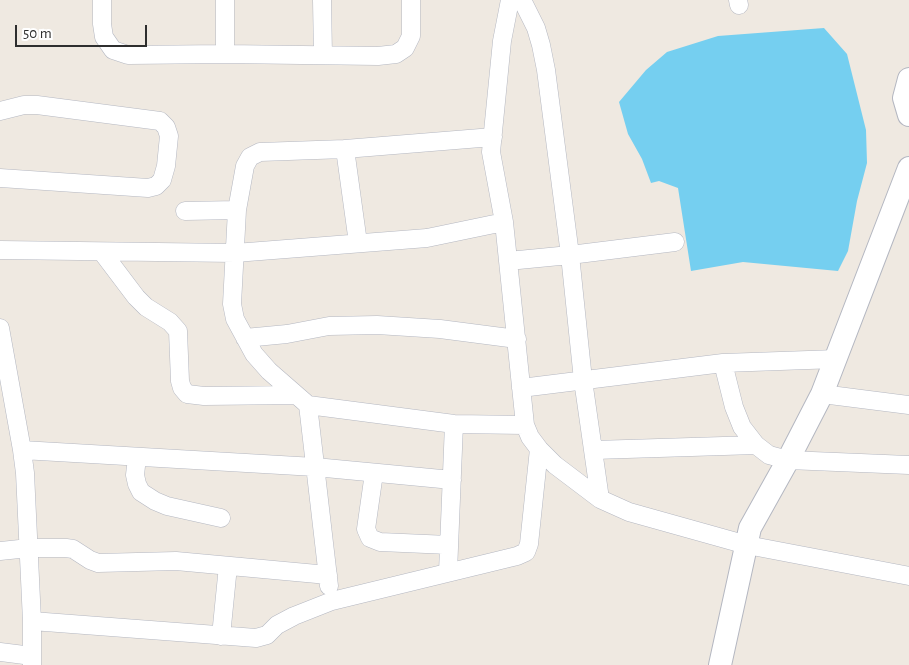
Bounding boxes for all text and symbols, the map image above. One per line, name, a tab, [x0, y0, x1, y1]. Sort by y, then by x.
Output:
scale bar	[18, 15, 150, 47]
text: 50 m	[23, 26, 52, 41]

